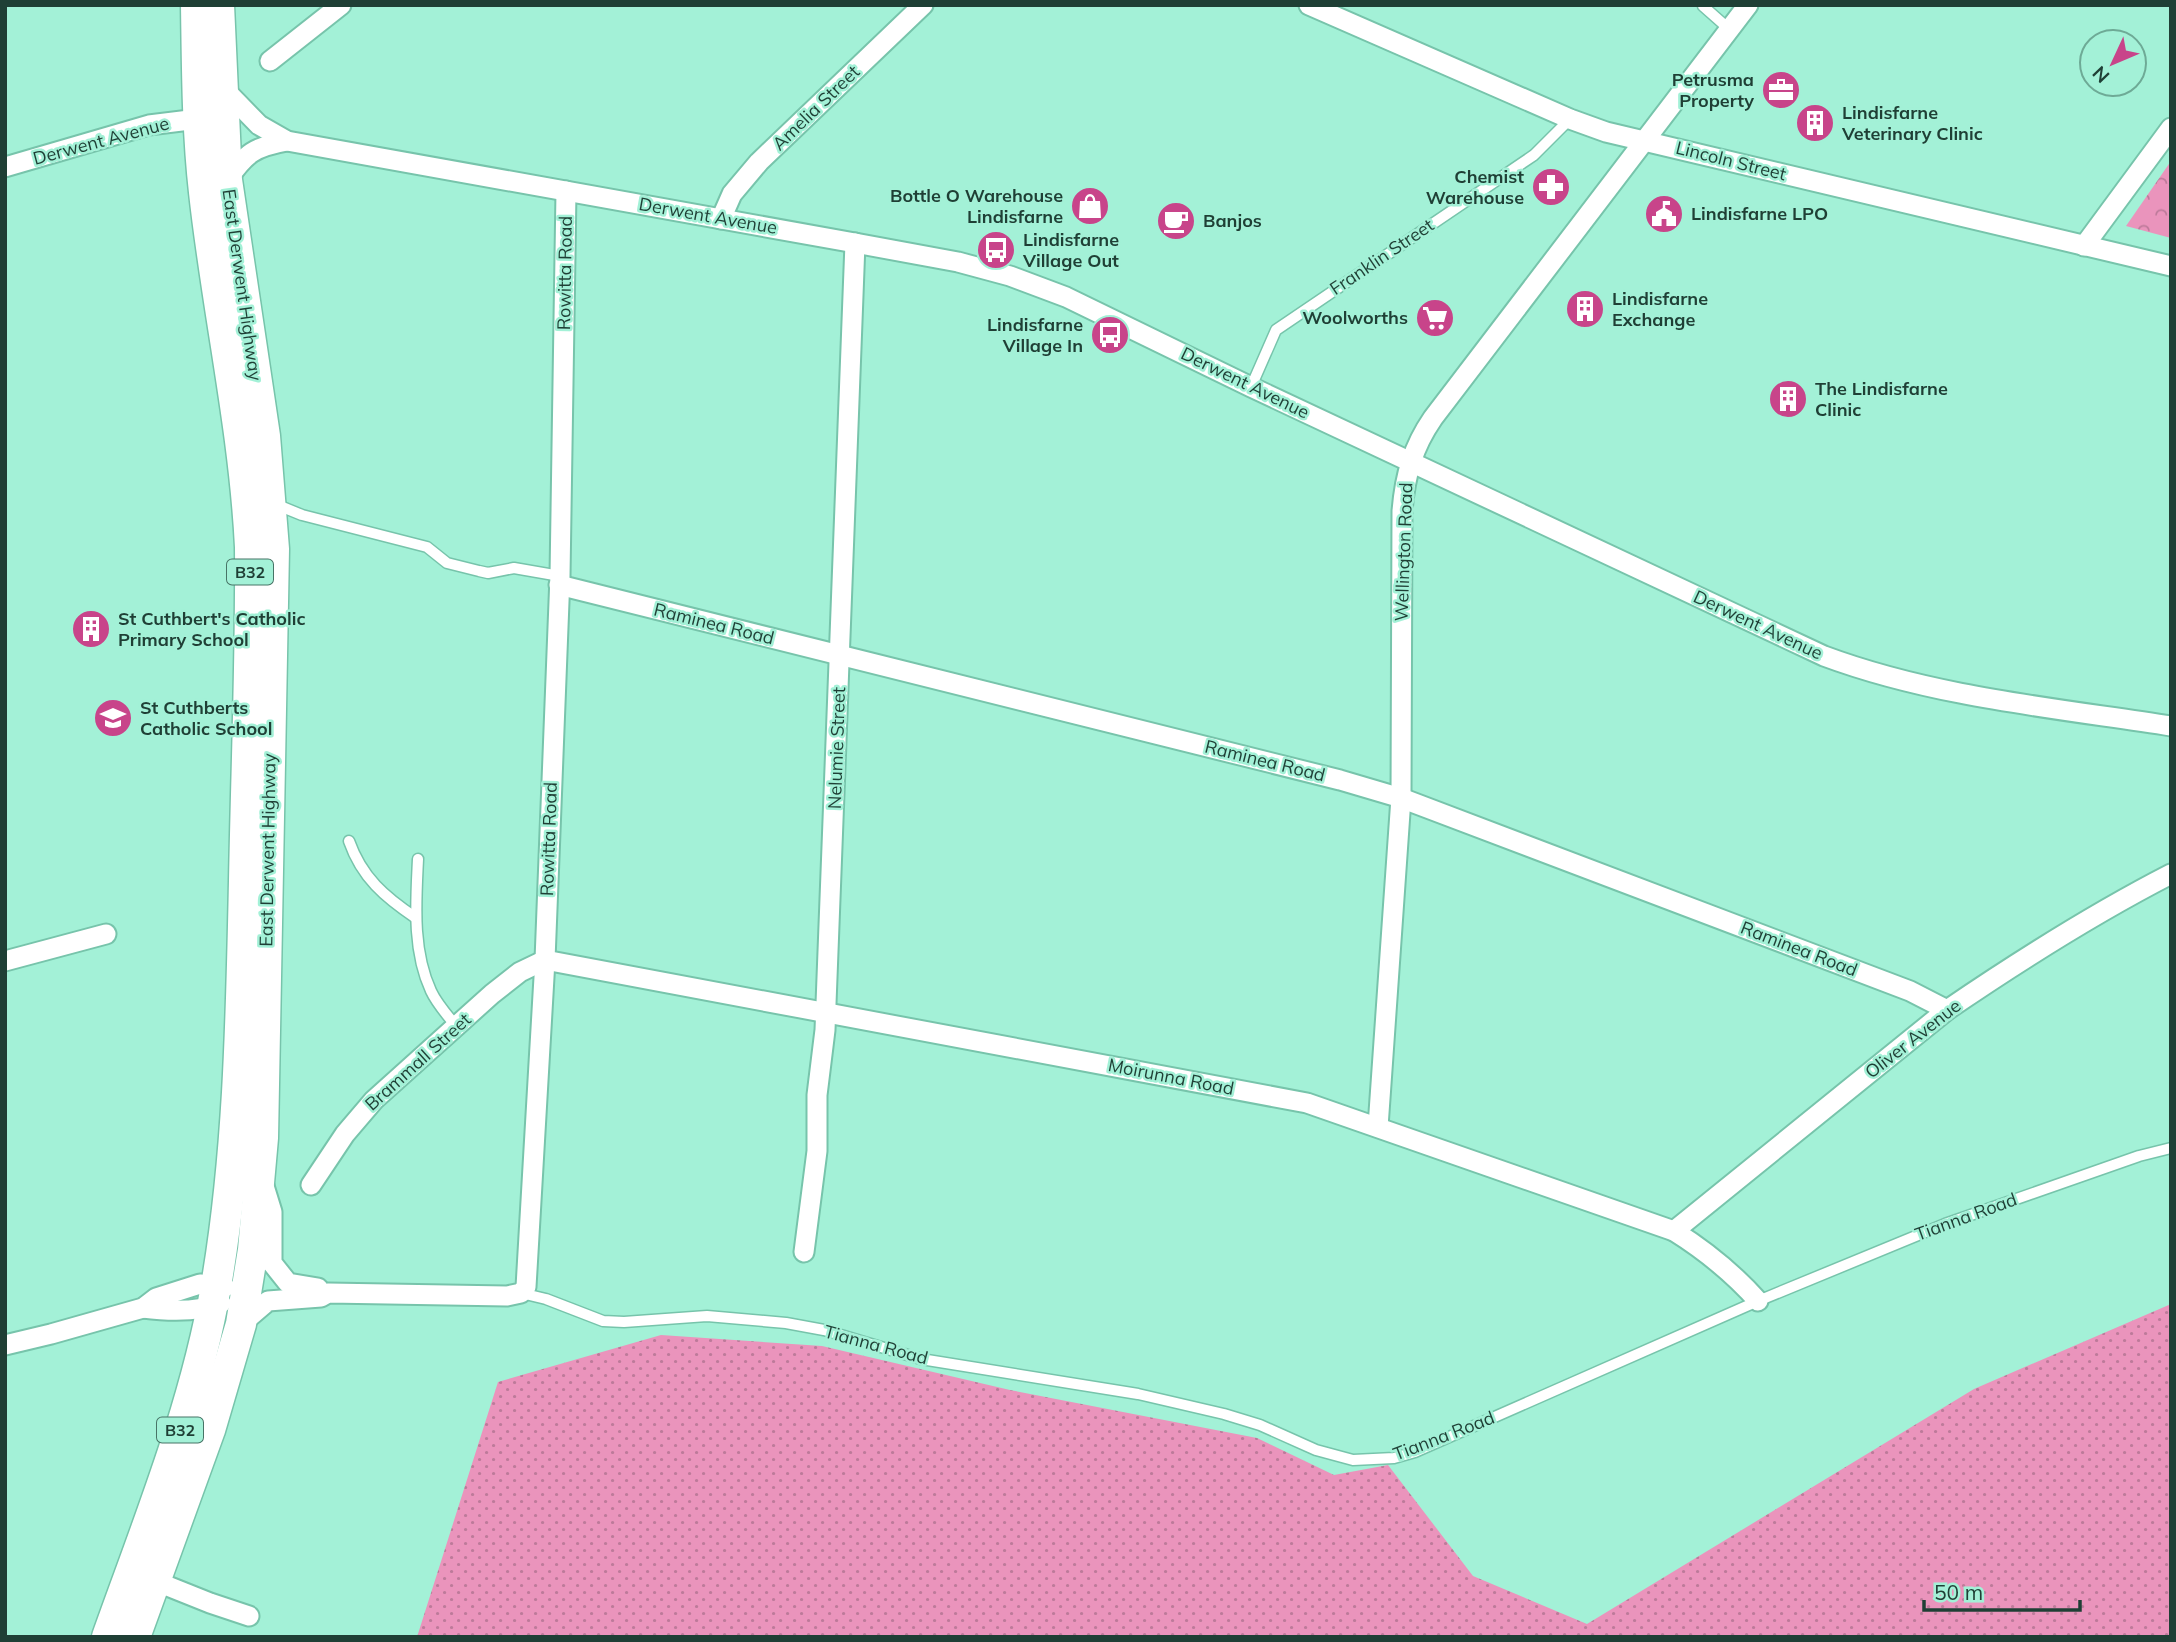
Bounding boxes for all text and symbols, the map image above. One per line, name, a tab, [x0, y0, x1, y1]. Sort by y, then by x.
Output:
north arrow	[2078, 28, 2148, 98]
street label: Amelia Street	[767, 60, 864, 155]
text: N	[2087, 61, 2114, 88]
place label: Petrusma Property	[1672, 68, 1754, 112]
office icon: Petrusma Property	[1760, 69, 1802, 111]
place label: Lindisfarne Veterinary Clinic	[1841, 101, 1983, 145]
building icon: Lindisfarne Veterinary Clinic	[1794, 102, 1836, 144]
street label: Derwent Avenue	[30, 111, 171, 170]
street label: Lincoln Street	[1674, 136, 1789, 185]
place label: Chemist Warehouse	[1426, 165, 1524, 209]
pharmacy icon: Chemist Warehouse	[1530, 166, 1572, 208]
place label: Bottle O Warehouse Lindisfarne	[890, 184, 1063, 228]
shop icon: Bottle O Warehouse Lindisfarne	[1069, 185, 1111, 227]
street label: East Derwent Highway	[218, 188, 267, 383]
street label: Derwent Avenue	[637, 192, 779, 239]
public building icon: Lindisfarne LPO	[1643, 193, 1685, 235]
cafe icon: Banjos	[1155, 200, 1197, 242]
place label: Lindisfarne LPO	[1691, 202, 1828, 225]
place label: Banjos	[1203, 209, 1262, 232]
street label: Franklin Street	[1325, 213, 1438, 300]
street label: Rowitta Road	[552, 216, 577, 330]
place label: Lindisfarne Village Out	[1022, 228, 1119, 272]
bus stop icon: Lindisfarne Village Out	[975, 229, 1017, 271]
place label: Lindisfarne Exchange	[1612, 287, 1708, 331]
building icon: Lindisfarne Exchange	[1564, 288, 1606, 330]
supermarket icon: Woolworths	[1414, 297, 1456, 339]
place label: Woolworths	[1302, 306, 1408, 329]
place label: Lindisfarne Village In	[987, 313, 1083, 357]
bus stop icon: Lindisfarne Village In	[1089, 314, 1131, 356]
street label: Derwent Avenue	[1177, 342, 1313, 424]
place label: The Lindisfarne Clinic	[1815, 377, 1948, 421]
building icon: The Lindisfarne Clinic	[1767, 378, 1809, 420]
street label: Wellington Road	[1390, 482, 1417, 622]
road number: B32	[227, 559, 273, 584]
street label: Derwent Avenue	[1690, 585, 1826, 665]
street label: Raminea Road	[652, 597, 777, 650]
place label: St Cuthbert's Catholic Primary School	[118, 607, 306, 651]
building icon: St Cuthbert's Catholic Primary School	[70, 608, 112, 650]
street label: Nelumie Street	[823, 686, 850, 809]
place label: St Cuthberts Catholic School	[140, 696, 272, 740]
school or university icon: St Cuthberts Catholic School	[92, 697, 134, 739]
street label: Raminea Road	[1203, 734, 1328, 787]
street label: East Derwent Highway	[254, 753, 281, 947]
street label: Rowitta Road	[535, 781, 562, 897]
street label: Raminea Road	[1738, 916, 1861, 981]
street label: Oliver Avenue	[1860, 994, 1965, 1083]
street label: Brammall Street	[360, 1008, 475, 1115]
street label: Moirunna Road	[1106, 1053, 1236, 1100]
street label: Tianna Road	[1912, 1187, 2020, 1246]
street label: Tianna Road	[822, 1320, 931, 1369]
street label: Tianna Road	[1390, 1406, 1498, 1465]
road number: B32	[157, 1418, 203, 1442]
scale bar	[1924, 1568, 2080, 1612]
text: 50 m	[1934, 1579, 1983, 1605]

